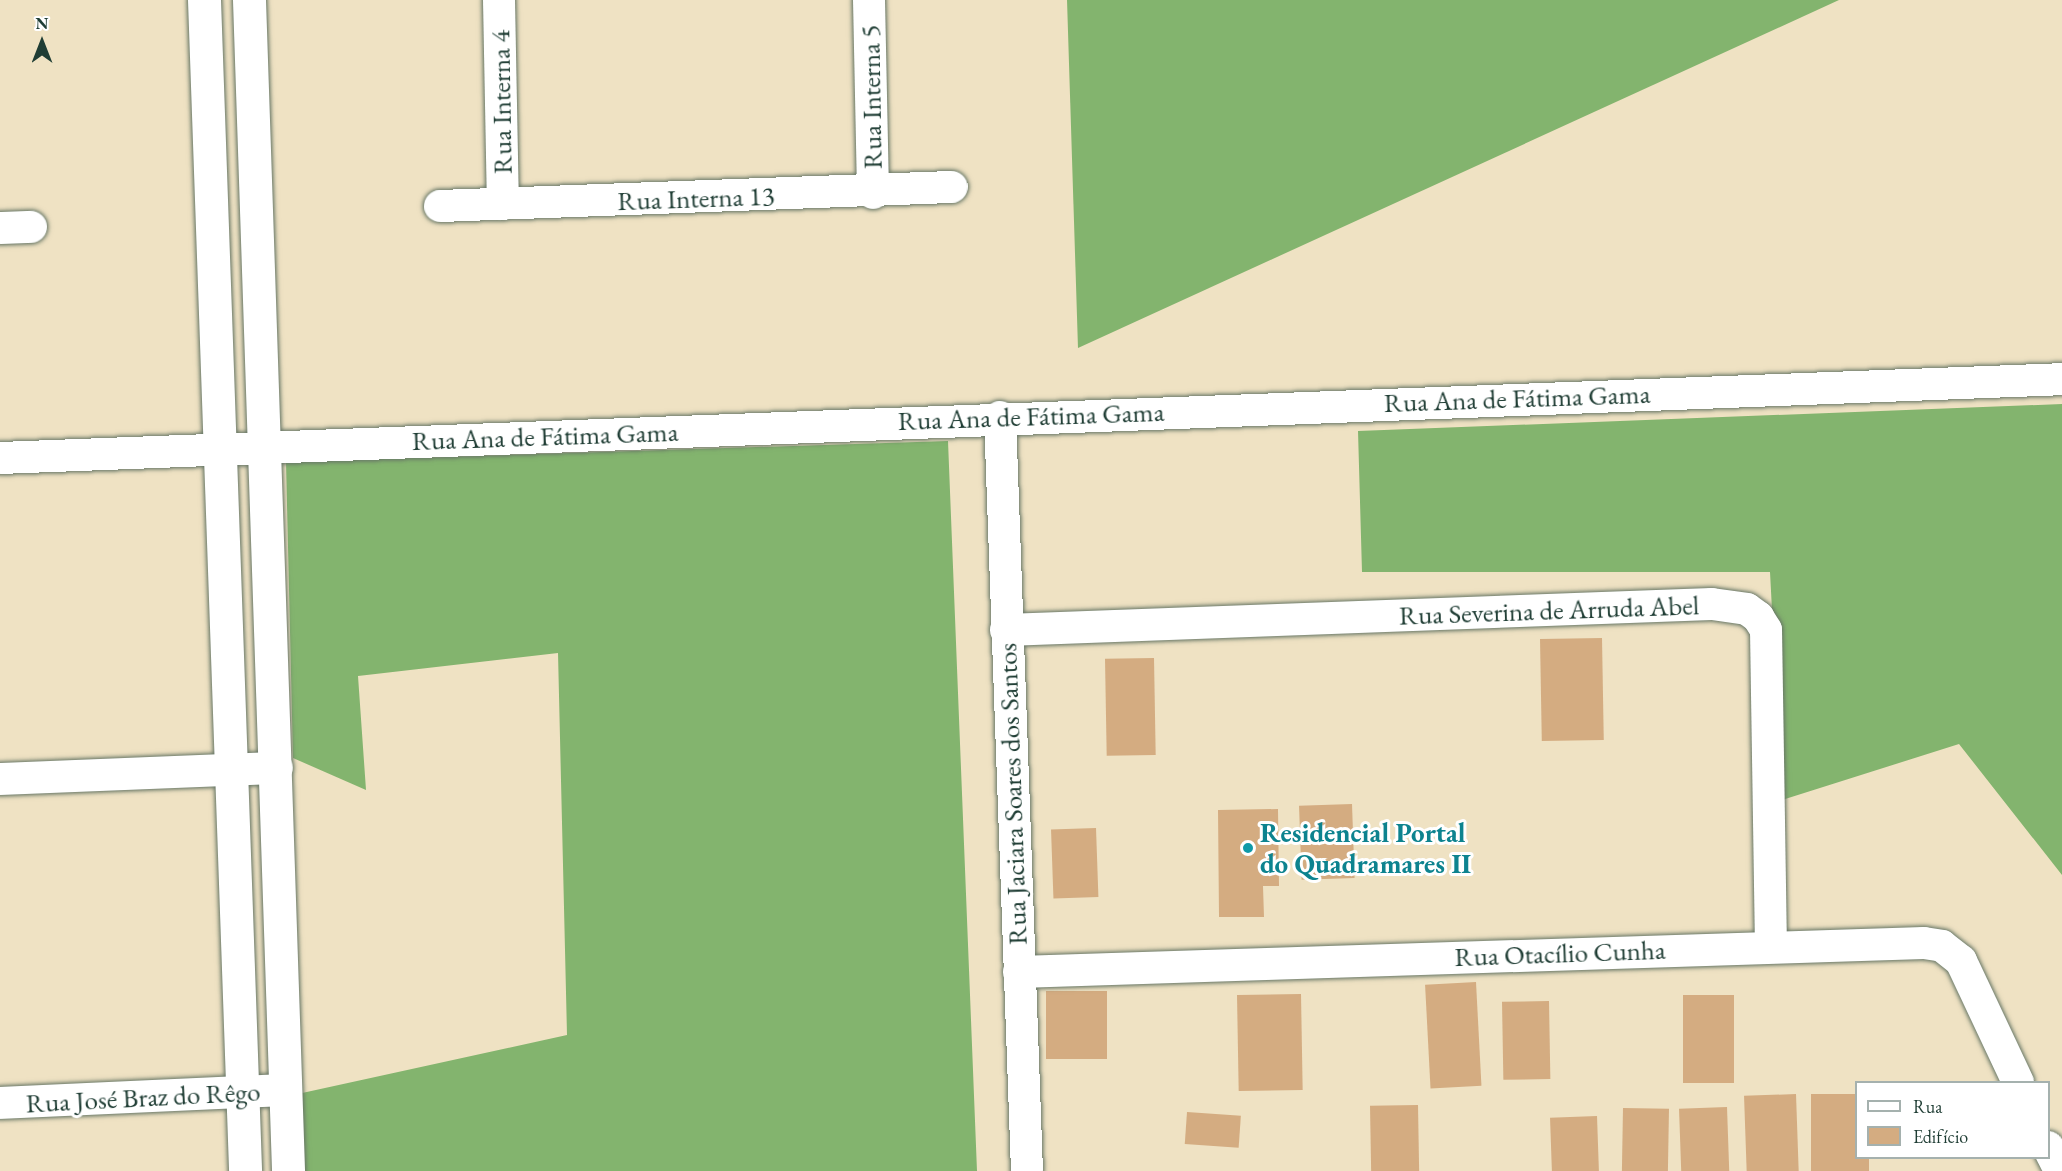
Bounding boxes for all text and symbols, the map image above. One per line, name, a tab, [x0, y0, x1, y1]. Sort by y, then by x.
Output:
north arrow	[12, 12, 72, 72]
text: N	[36, 13, 48, 34]
street label: Rua Interna 5	[854, 24, 888, 170]
street label: Rua Interna 4	[484, 29, 518, 175]
street label: Rua Interna 13	[617, 179, 775, 217]
street label: Rua Ana de Fátima Gama	[1383, 377, 1651, 419]
street label: Rua Ana de Fátima Gama	[897, 395, 1165, 437]
street label: Rua Ana de Fátima Gama	[411, 415, 679, 457]
street label: Rua Severina de Arruda Abel	[1398, 589, 1700, 631]
street label: Rua Jaciara Soares dos Santos	[991, 642, 1033, 946]
place label: Residencial Portal do Quadramares II	[1260, 816, 1471, 879]
marker: Residencial Portal do Quadramares II	[1241, 841, 1255, 855]
street label: Rua Otacílio Cunha	[1454, 933, 1666, 973]
street label: Rua José Braz do Rêgo	[25, 1075, 261, 1119]
legend	[1855, 1081, 2050, 1159]
text: Rua	[1913, 1095, 1943, 1118]
text: Edifício	[1913, 1125, 1968, 1148]

